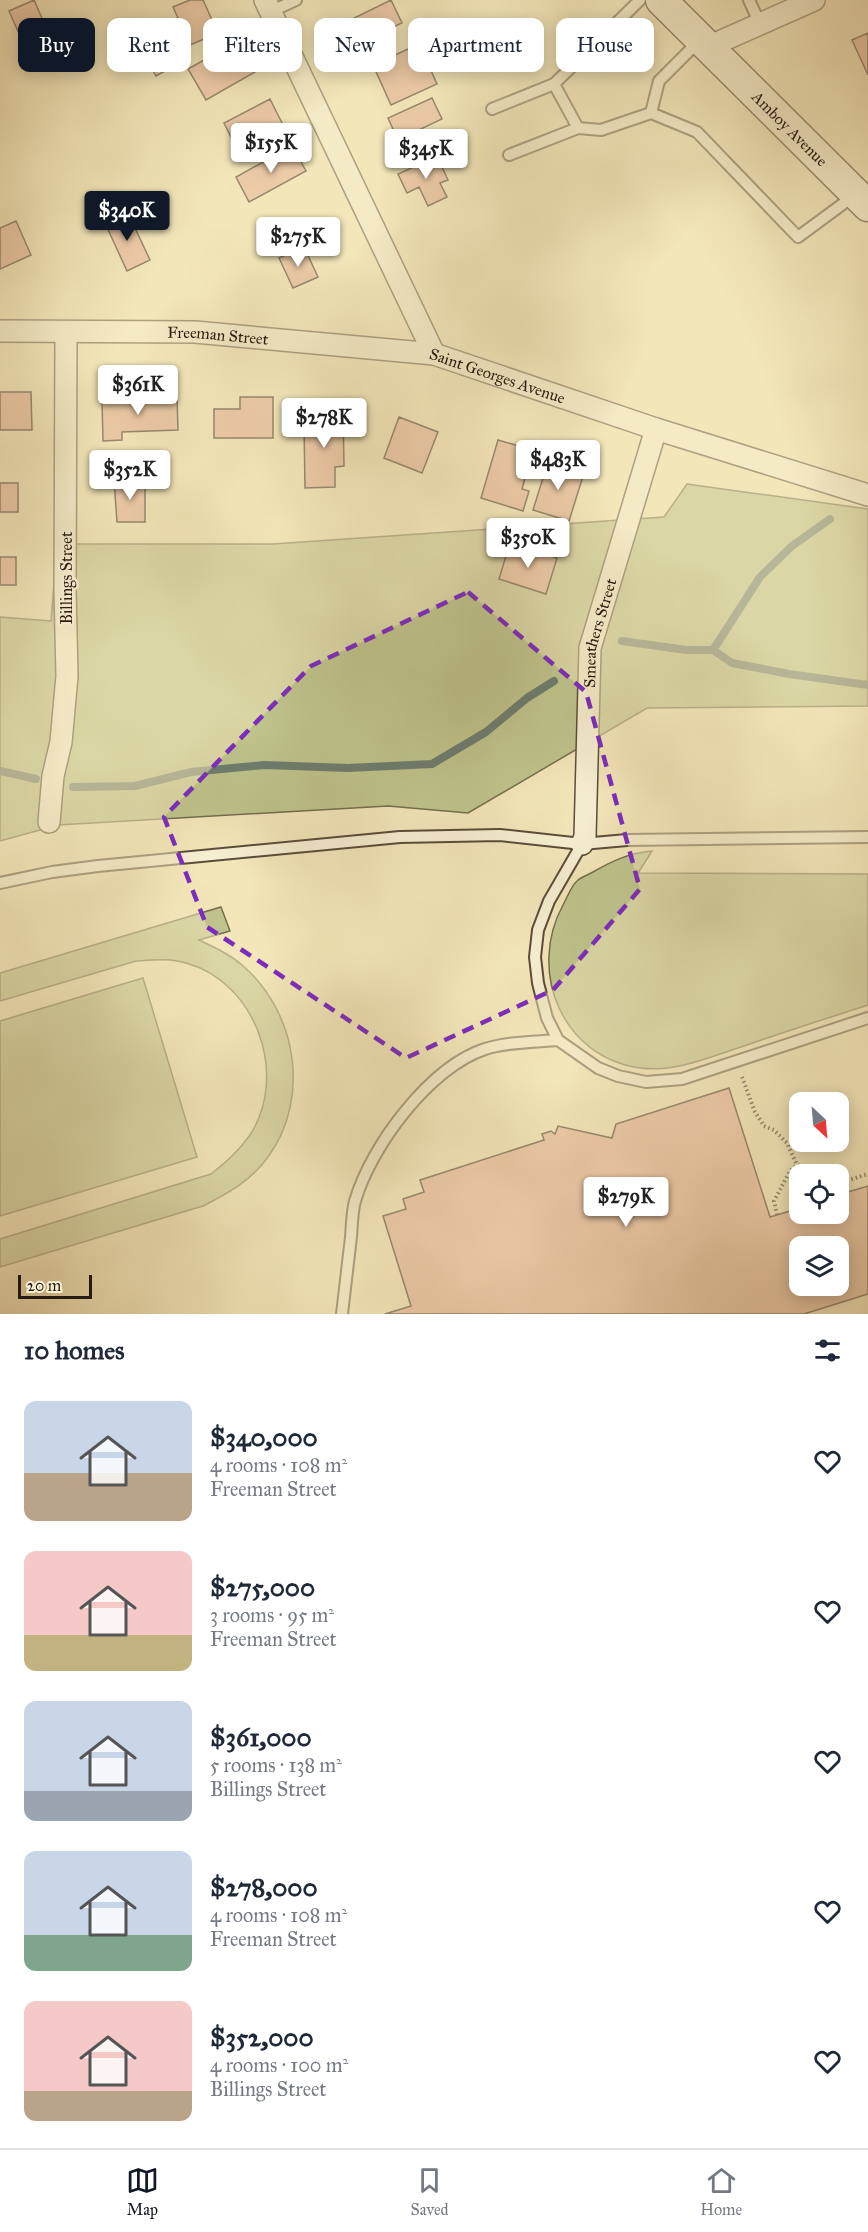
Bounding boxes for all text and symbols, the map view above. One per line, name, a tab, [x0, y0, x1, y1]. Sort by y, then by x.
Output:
chip: Buy	[18, 18, 95, 72]
chip: Rent	[107, 18, 191, 72]
chip: Filters	[203, 18, 302, 72]
chip: New	[314, 18, 396, 72]
chip: Apartment	[408, 18, 544, 72]
chip: House	[556, 18, 654, 72]
street label: Amboy Avenue	[747, 86, 832, 171]
pin: $155K	[229, 123, 313, 174]
pin: $345K	[384, 129, 468, 180]
text: $155K	[245, 130, 297, 154]
text: $345K	[399, 136, 453, 160]
pin: $340K	[85, 191, 169, 242]
text: $340K	[99, 198, 155, 222]
pin: $275K	[256, 217, 340, 268]
text: $275K	[270, 224, 326, 248]
street label: Freeman Street	[167, 323, 270, 349]
street label: Saint Georges Avenue	[427, 344, 568, 408]
pin: $361K	[96, 365, 180, 416]
text: $361K	[112, 372, 164, 396]
pin: $278K	[282, 398, 366, 449]
text: $278K	[296, 405, 352, 429]
pin: $483K	[516, 440, 600, 491]
text: $483K	[530, 447, 586, 471]
pin: $352K	[88, 450, 172, 501]
text: $352K	[103, 457, 157, 481]
pin: $350K	[486, 518, 570, 569]
text: $350K	[500, 525, 556, 549]
street label: Billings Street	[57, 531, 77, 625]
street label: Smeathers Street	[580, 576, 621, 688]
north arrow	[789, 1092, 849, 1152]
map controls	[789, 1092, 849, 1296]
button: locate	[789, 1164, 849, 1224]
pin: $279K	[584, 1177, 668, 1228]
text: $279K	[598, 1184, 654, 1208]
button: layers	[789, 1236, 849, 1296]
scale bar	[18, 1272, 92, 1300]
text: 20 m	[27, 1276, 61, 1295]
text: 10 homes	[24, 1334, 125, 1366]
icon: filters	[811, 1334, 844, 1367]
text: $340,000	[210, 1421, 318, 1453]
icon: home	[72, 1425, 144, 1497]
icon: heart	[811, 1445, 844, 1478]
text: 4 rooms · 108 m²	[210, 1453, 347, 1477]
text: Freeman Street	[210, 1477, 337, 1501]
text: $275,000	[210, 1571, 315, 1603]
icon: home	[72, 1575, 144, 1647]
icon: heart	[811, 1595, 844, 1628]
text: 3 rooms · 95 m²	[210, 1603, 334, 1627]
text: Freeman Street	[210, 1627, 337, 1651]
text: $361,000	[210, 1721, 312, 1753]
icon: home	[72, 1725, 144, 1797]
icon: heart	[811, 1745, 844, 1778]
text: 5 rooms · 138 m²	[210, 1753, 342, 1777]
text: Billings Street	[210, 1777, 326, 1801]
text: $278,000	[210, 1871, 318, 1903]
icon: home	[72, 1875, 144, 1947]
icon: heart	[811, 1895, 844, 1928]
text: 4 rooms · 108 m²	[210, 1903, 347, 1927]
text: Freeman Street	[210, 1927, 337, 1951]
text: $352,000	[210, 2021, 314, 2053]
icon: home	[72, 2025, 144, 2097]
icon: heart	[811, 2045, 844, 2078]
text: 4 rooms · 100 m²	[210, 2053, 348, 2077]
text: Billings Street	[210, 2077, 326, 2101]
tab: Map	[126, 2164, 159, 2219]
tab: Saved	[411, 2164, 449, 2219]
tab: Home	[700, 2164, 742, 2219]

